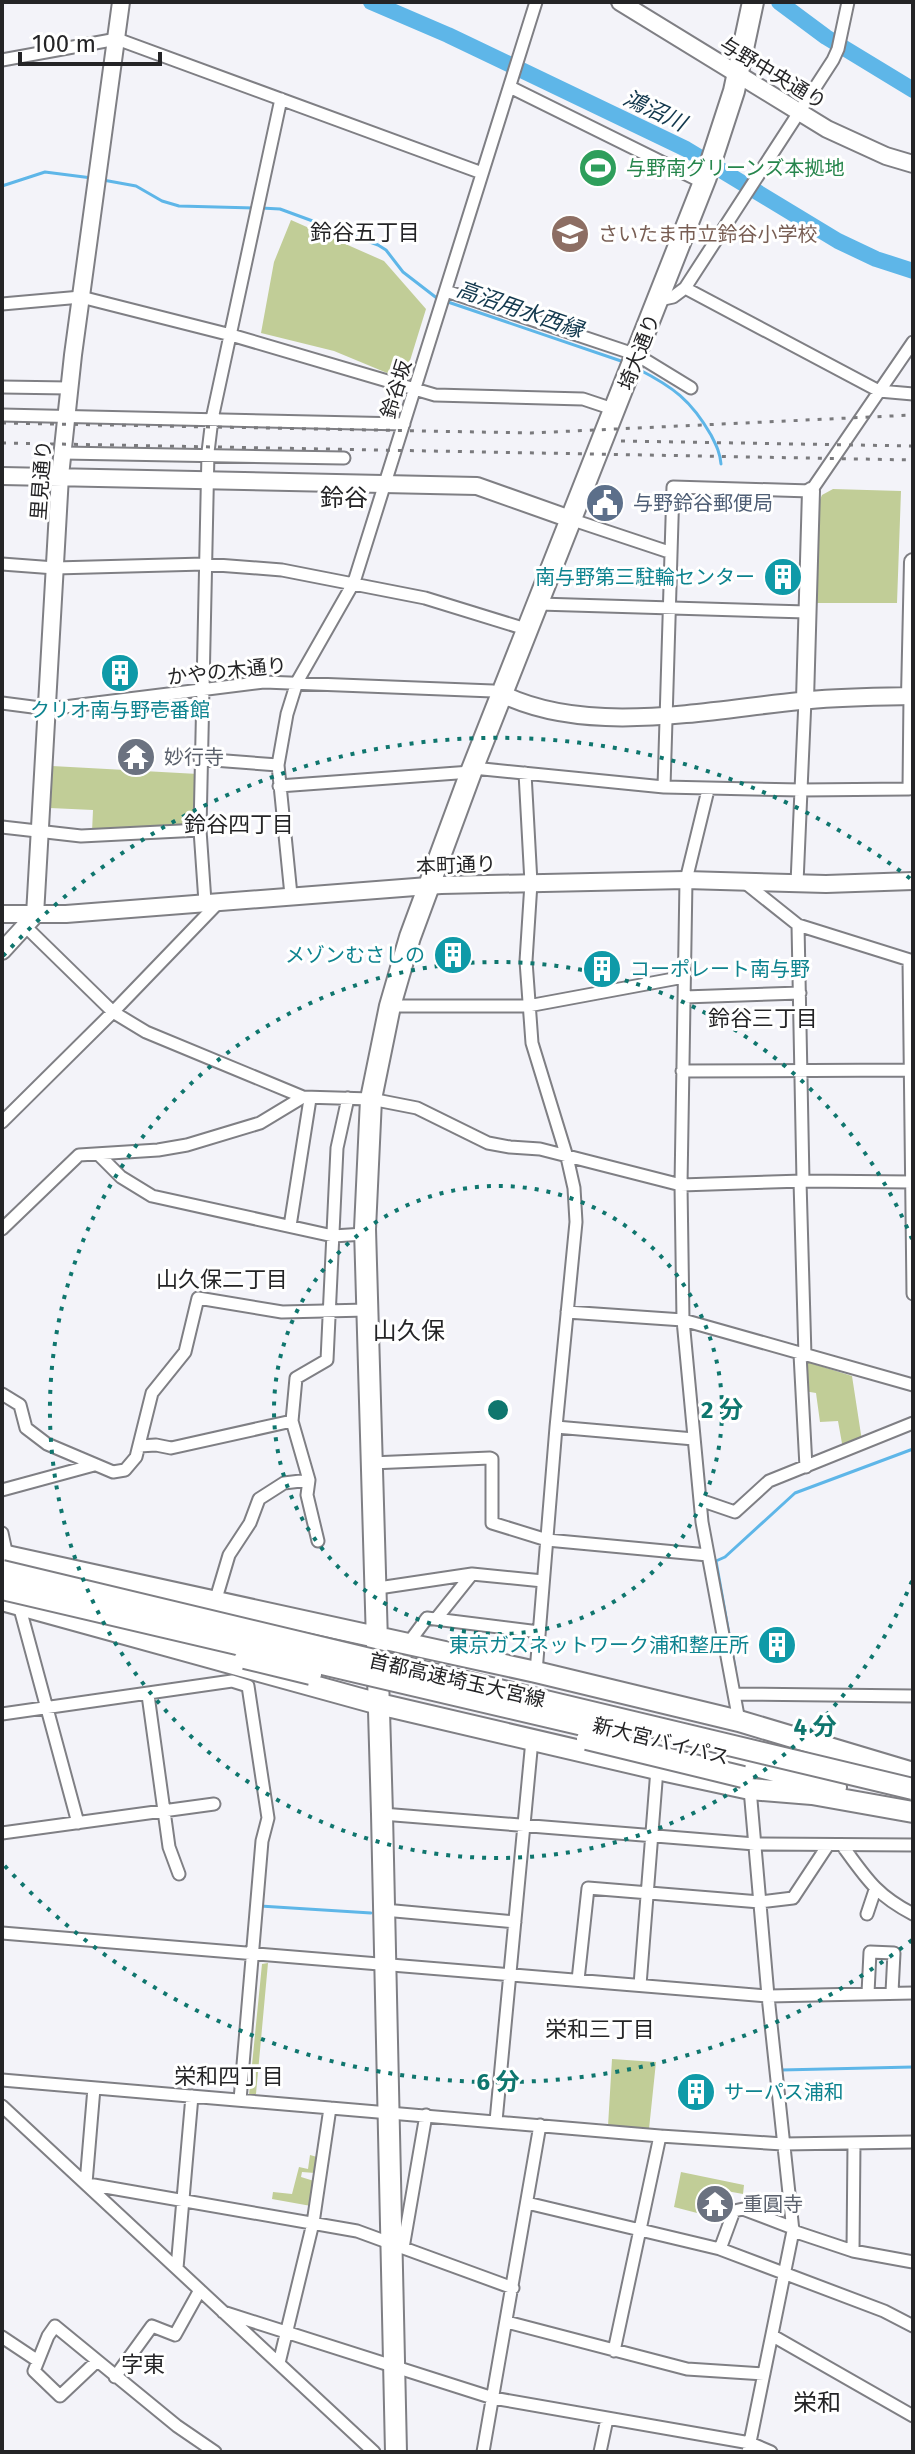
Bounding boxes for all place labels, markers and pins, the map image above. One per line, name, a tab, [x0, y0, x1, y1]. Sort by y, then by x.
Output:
sports icon: 与野南グリーンズ本拠地	[577, 147, 619, 189]
place label: 与野南グリーンズ本拠地	[626, 156, 845, 180]
school or university icon: さいたま市立鈴谷小学校	[549, 213, 591, 255]
place label: さいたま市立鈴谷小学校	[598, 222, 817, 246]
public building icon: 与野鈴谷郵便局	[584, 482, 626, 524]
place label: 与野鈴谷郵便局	[633, 491, 773, 515]
building icon: 南与野第三駐輪センター	[762, 556, 804, 598]
place label: 南与野第三駐輪センター	[535, 565, 755, 589]
building icon: クリオ南与野壱番館	[99, 652, 141, 694]
place label: クリオ南与野壱番館	[30, 698, 210, 722]
temple icon: 妙行寺	[115, 736, 157, 778]
place label: 妙行寺	[164, 745, 224, 769]
building icon: メゾンむさしの	[432, 934, 474, 976]
place label: メゾンむさしの	[285, 943, 425, 967]
building icon: コーポレート南与野	[581, 948, 623, 990]
place label: コーポレート南与野	[630, 957, 810, 981]
centre of rings	[484, 1396, 512, 1424]
building icon: 東京ガスネットワーク浦和整圧所	[756, 1624, 798, 1666]
place label: 東京ガスネットワーク浦和整圧所	[449, 1633, 749, 1657]
building icon: サーパス浦和	[675, 2071, 717, 2113]
place label: サーパス浦和	[724, 2080, 844, 2104]
temple icon: 重圓寺	[694, 2183, 736, 2225]
place label: 重圓寺	[743, 2192, 803, 2216]

